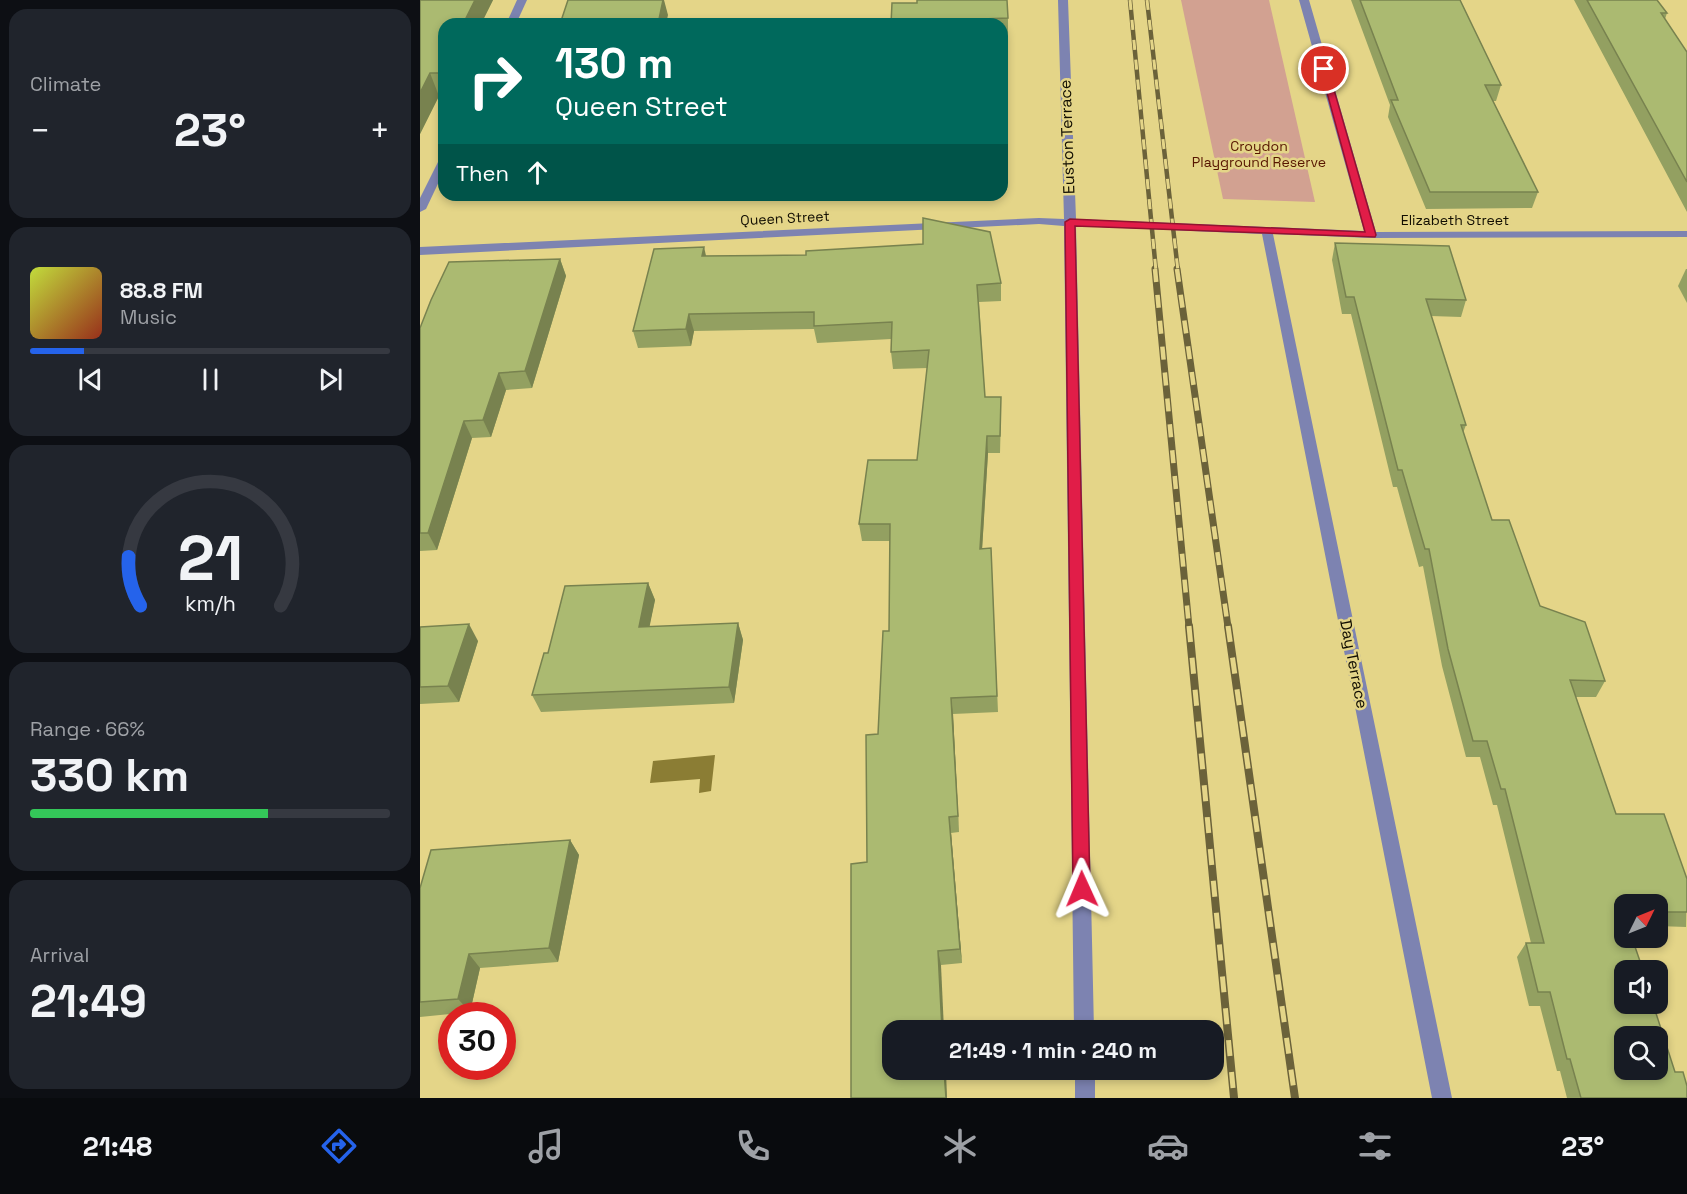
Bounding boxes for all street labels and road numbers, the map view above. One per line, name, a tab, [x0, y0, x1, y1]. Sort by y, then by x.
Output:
street label: Euston Terrace	[1055, 79, 1079, 195]
street label: Queen Street	[740, 207, 830, 229]
street label: Elizabeth Street	[1401, 211, 1509, 229]
street label: Day Terrace	[1335, 618, 1373, 710]

